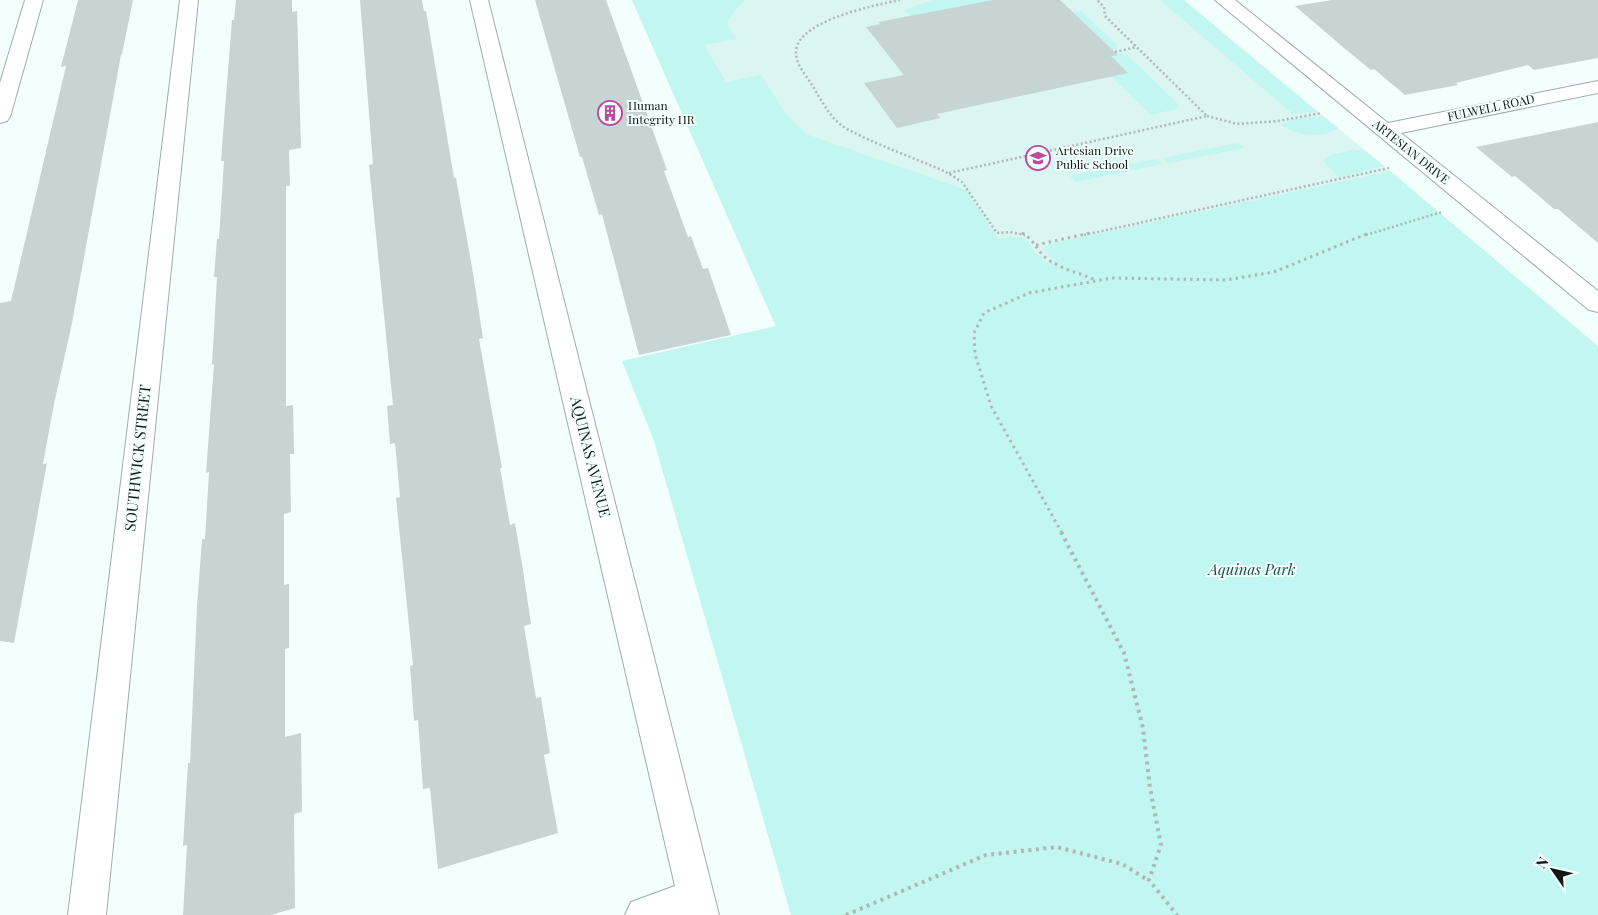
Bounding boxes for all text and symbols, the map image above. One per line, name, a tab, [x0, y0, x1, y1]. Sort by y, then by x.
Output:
street label: FULWELL ROAD	[1446, 90, 1536, 124]
place label: Human Integrity HR	[628, 97, 695, 127]
building icon: Human Integrity HR	[597, 100, 623, 126]
street label: ARTESIAN DRIVE	[1369, 115, 1453, 187]
place label: Artesian Drive Public School	[1055, 142, 1134, 172]
school or university icon: Artesian Drive Public School	[1025, 145, 1051, 171]
street label: SOUTHWICK STREET	[119, 384, 155, 532]
street label: AQUINAS AVENUE	[566, 393, 616, 519]
park label: Aquinas Park	[1207, 559, 1296, 579]
north arrow	[1528, 845, 1578, 895]
text: N	[1531, 853, 1553, 872]

